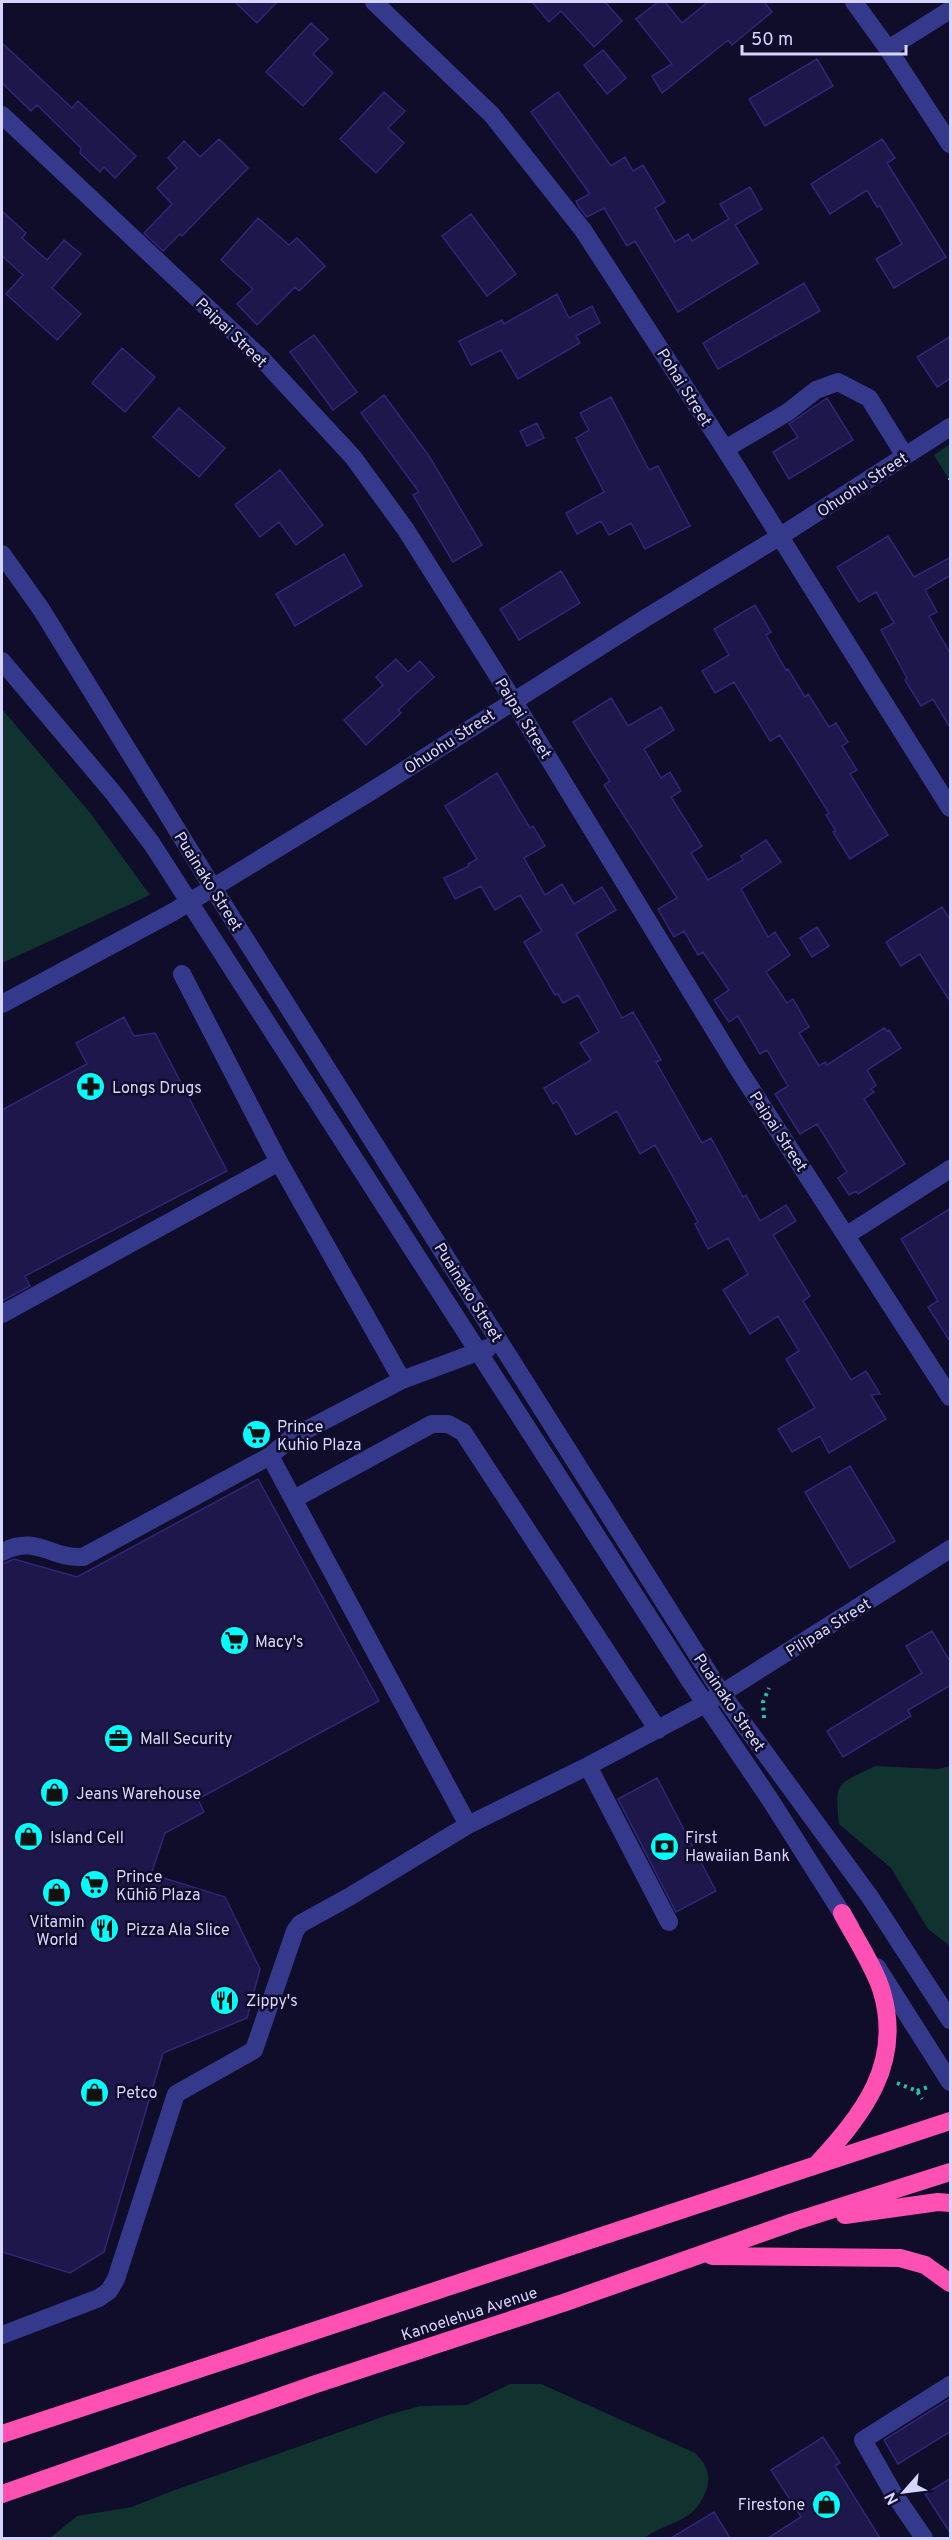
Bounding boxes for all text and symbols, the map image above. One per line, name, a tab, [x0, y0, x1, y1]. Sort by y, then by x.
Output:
scale bar	[742, 18, 906, 56]
text: 50 m	[751, 29, 793, 52]
street label: Paipai Street	[191, 294, 271, 373]
street label: Pohai Street	[651, 345, 715, 431]
street label: Ohuohu Street	[814, 449, 912, 522]
street label: Paipai Street	[490, 675, 555, 763]
street label: Ohuohu Street	[401, 706, 499, 779]
street label: Puainako Street	[169, 829, 246, 936]
pharmacy icon: Longs Drugs	[75, 1071, 107, 1103]
place label: Longs Drugs	[112, 1079, 202, 1099]
street label: Paipai Street	[744, 1088, 811, 1176]
street label: Puainako Street	[429, 1240, 506, 1347]
place label: Prince Kuhio Plaza	[277, 1418, 361, 1456]
supermarket icon: Prince Kuhio Plaza	[240, 1419, 272, 1451]
street label: Pilipaa Street	[783, 1595, 875, 1663]
supermarket icon: Macy's	[218, 1625, 250, 1657]
place label: Macy's	[255, 1633, 304, 1653]
street label: Puainako Street	[688, 1650, 768, 1756]
office icon: Mall Security	[103, 1722, 135, 1754]
place label: Mall Security	[140, 1730, 233, 1750]
shop icon: Jeans Warehouse	[39, 1777, 71, 1809]
place label: Jeans Warehouse	[76, 1785, 201, 1805]
shop icon: Island Cell	[13, 1821, 45, 1853]
place label: Island Cell	[50, 1829, 124, 1849]
place label: First Hawaiian Bank	[685, 1829, 790, 1867]
bank icon: First Hawaiian Bank	[648, 1830, 680, 1862]
place label: Prince Kūhiō Plaza	[116, 1868, 200, 1906]
supermarket icon: Prince Kūhiō Plaza	[79, 1869, 111, 1901]
shop icon: Vitamin World	[41, 1877, 73, 1909]
place label: Vitamin World	[29, 1913, 85, 1951]
restaurant icon: Pizza Ala Slice	[89, 1913, 121, 1945]
place label: Pizza Ala Slice	[126, 1921, 230, 1941]
restaurant icon: Zippy's	[209, 1984, 241, 2016]
place label: Zippy's	[246, 1992, 298, 2012]
shop icon: Petco	[79, 2076, 111, 2108]
place label: Petco	[116, 2084, 158, 2104]
street label: Kanoelehua Avenue	[399, 2283, 540, 2346]
north arrow	[874, 2462, 934, 2522]
shop icon: Firestone	[810, 2488, 842, 2520]
text: N	[881, 2488, 904, 2508]
place label: Firestone	[738, 2496, 805, 2516]

